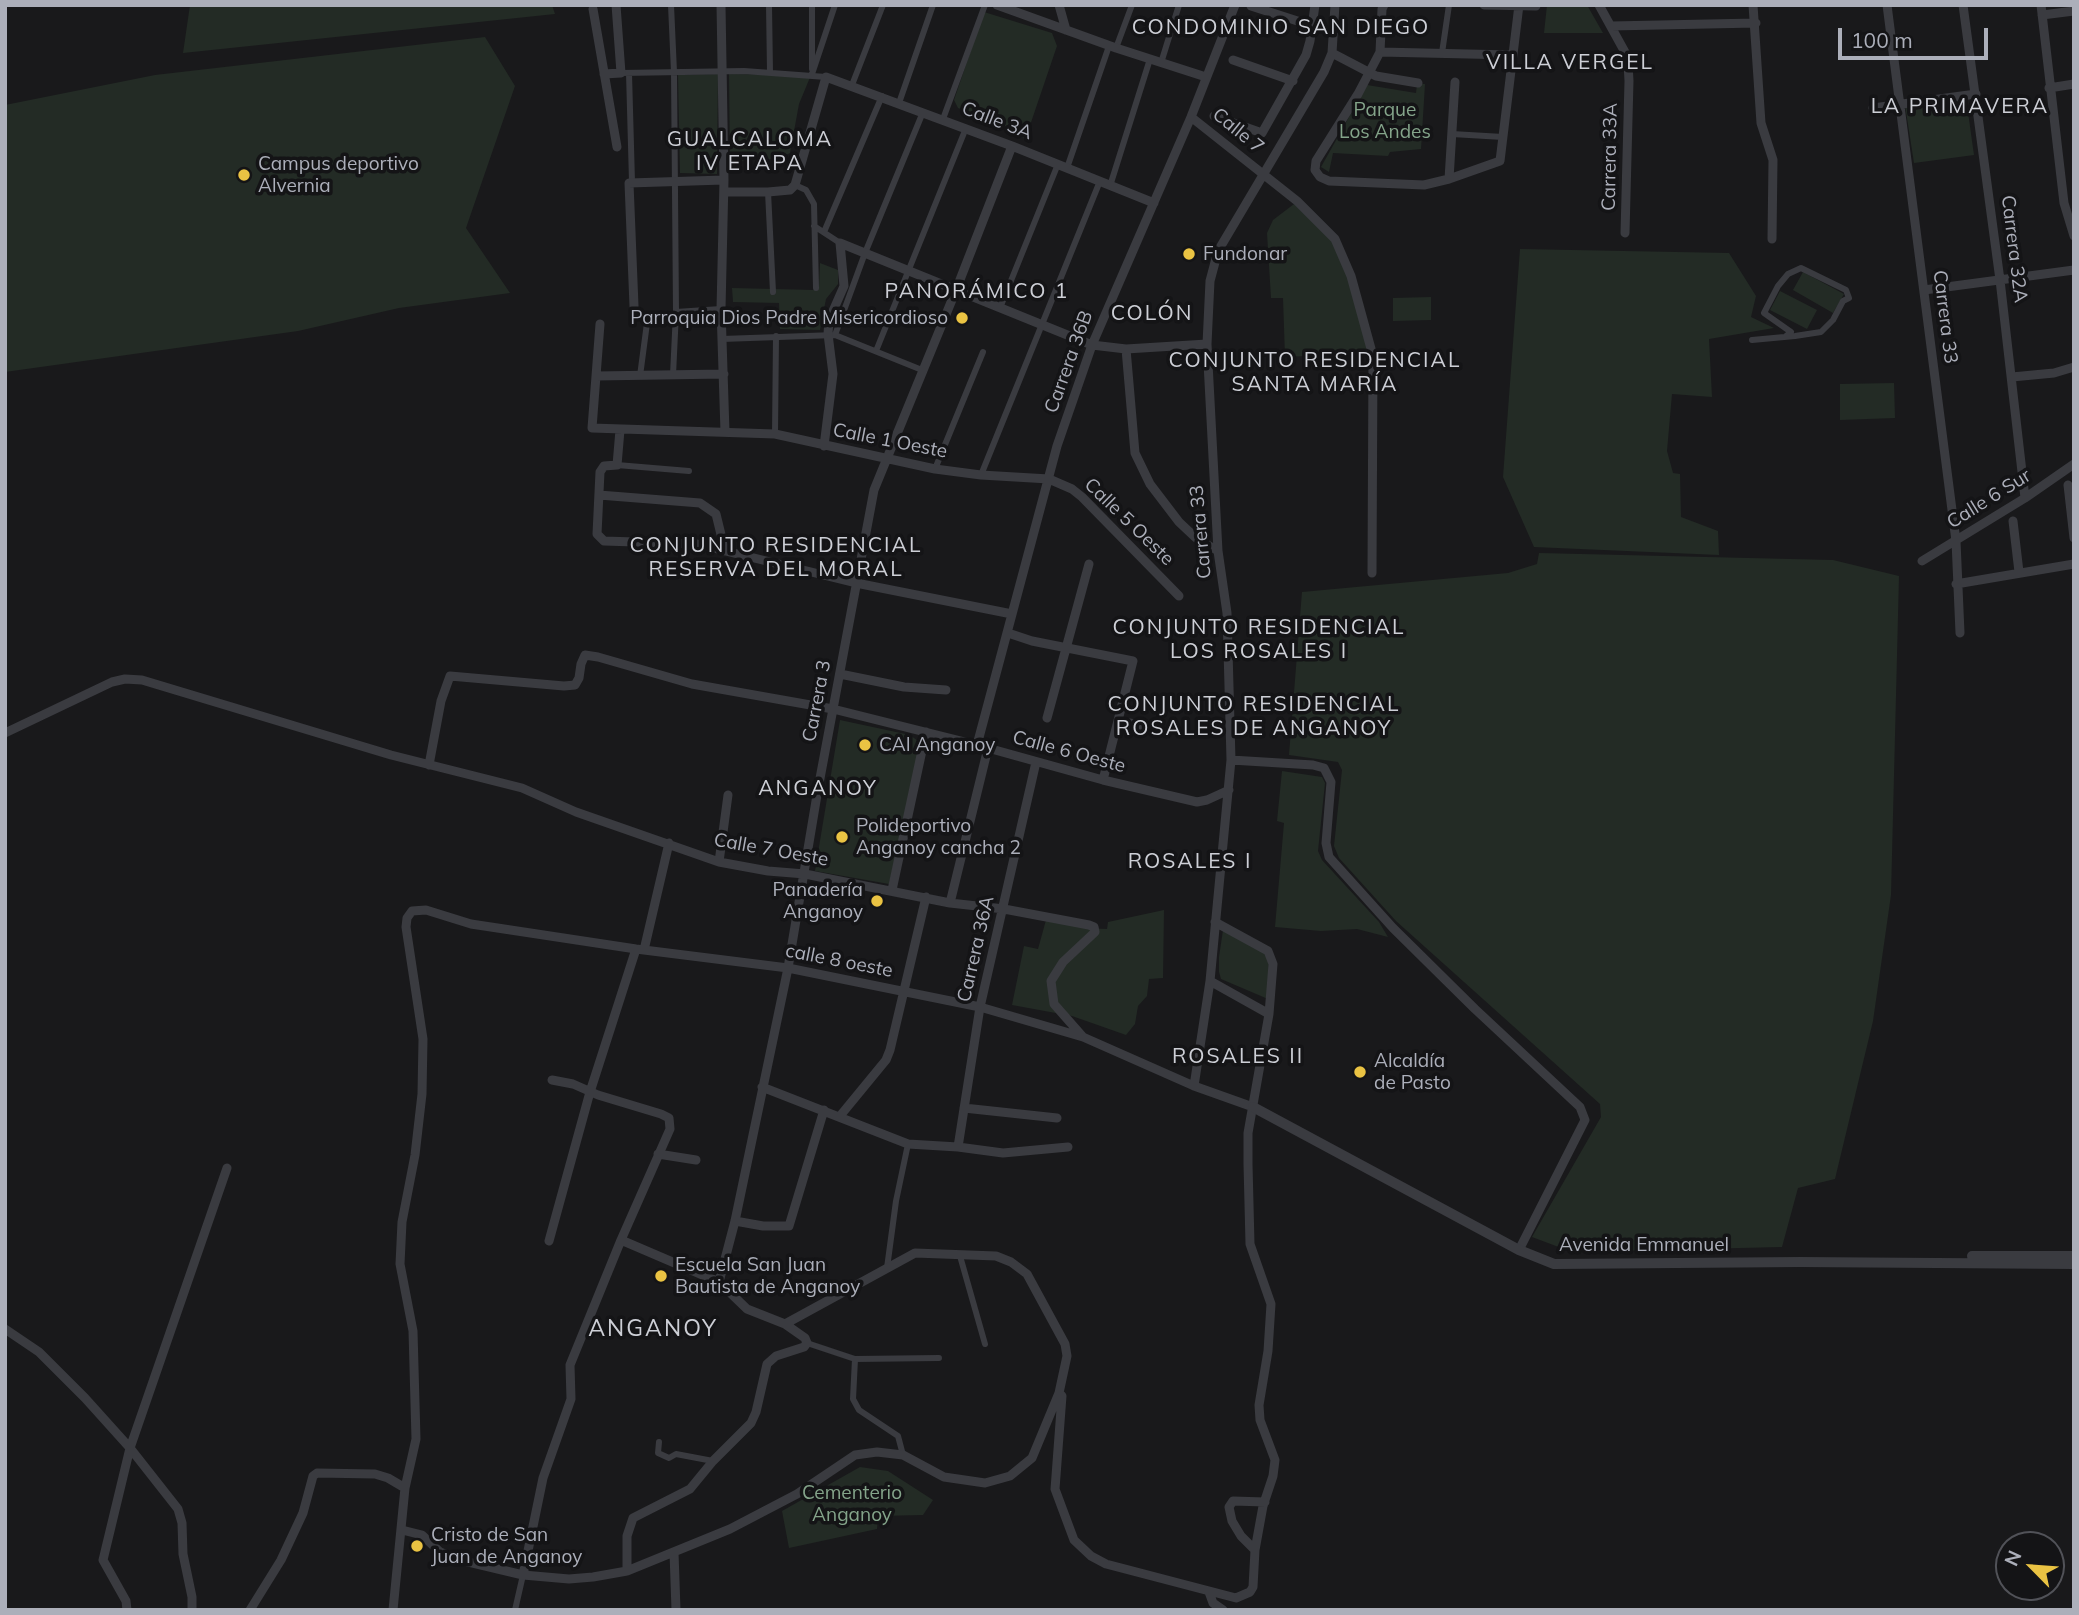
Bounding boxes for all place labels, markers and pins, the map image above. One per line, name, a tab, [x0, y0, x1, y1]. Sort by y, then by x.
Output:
place label: Campus deportivo Alvernia	[258, 153, 419, 197]
marker: Campus deportivo Alvernia	[236, 167, 252, 183]
place label: Fundonar	[1203, 243, 1287, 265]
marker: Fundonar	[1181, 246, 1197, 262]
place label: Parroquia Dios Padre Misericordioso	[630, 307, 948, 329]
marker: Parroquia Dios Padre Misericordioso	[954, 310, 970, 326]
place label: CAI Anganoy	[879, 734, 995, 756]
marker: CAI Anganoy	[857, 737, 873, 753]
place label: Polideportivo Anganoy cancha 2	[856, 815, 1021, 859]
marker: Polideportivo Anganoy cancha 2	[834, 829, 850, 845]
place label: Panadería Anganoy	[773, 879, 863, 923]
marker: Panadería Anganoy	[869, 893, 885, 909]
place label: Alcaldía de Pasto	[1374, 1050, 1451, 1094]
marker: Alcaldía de Pasto	[1352, 1064, 1368, 1080]
place label: Escuela San Juan Bautista de Anganoy	[675, 1254, 860, 1298]
marker: Escuela San Juan Bautista de Anganoy	[653, 1268, 669, 1284]
place label: Cristo de San Juan de Anganoy	[431, 1524, 582, 1568]
marker: Cristo de San Juan de Anganoy	[409, 1538, 425, 1554]

